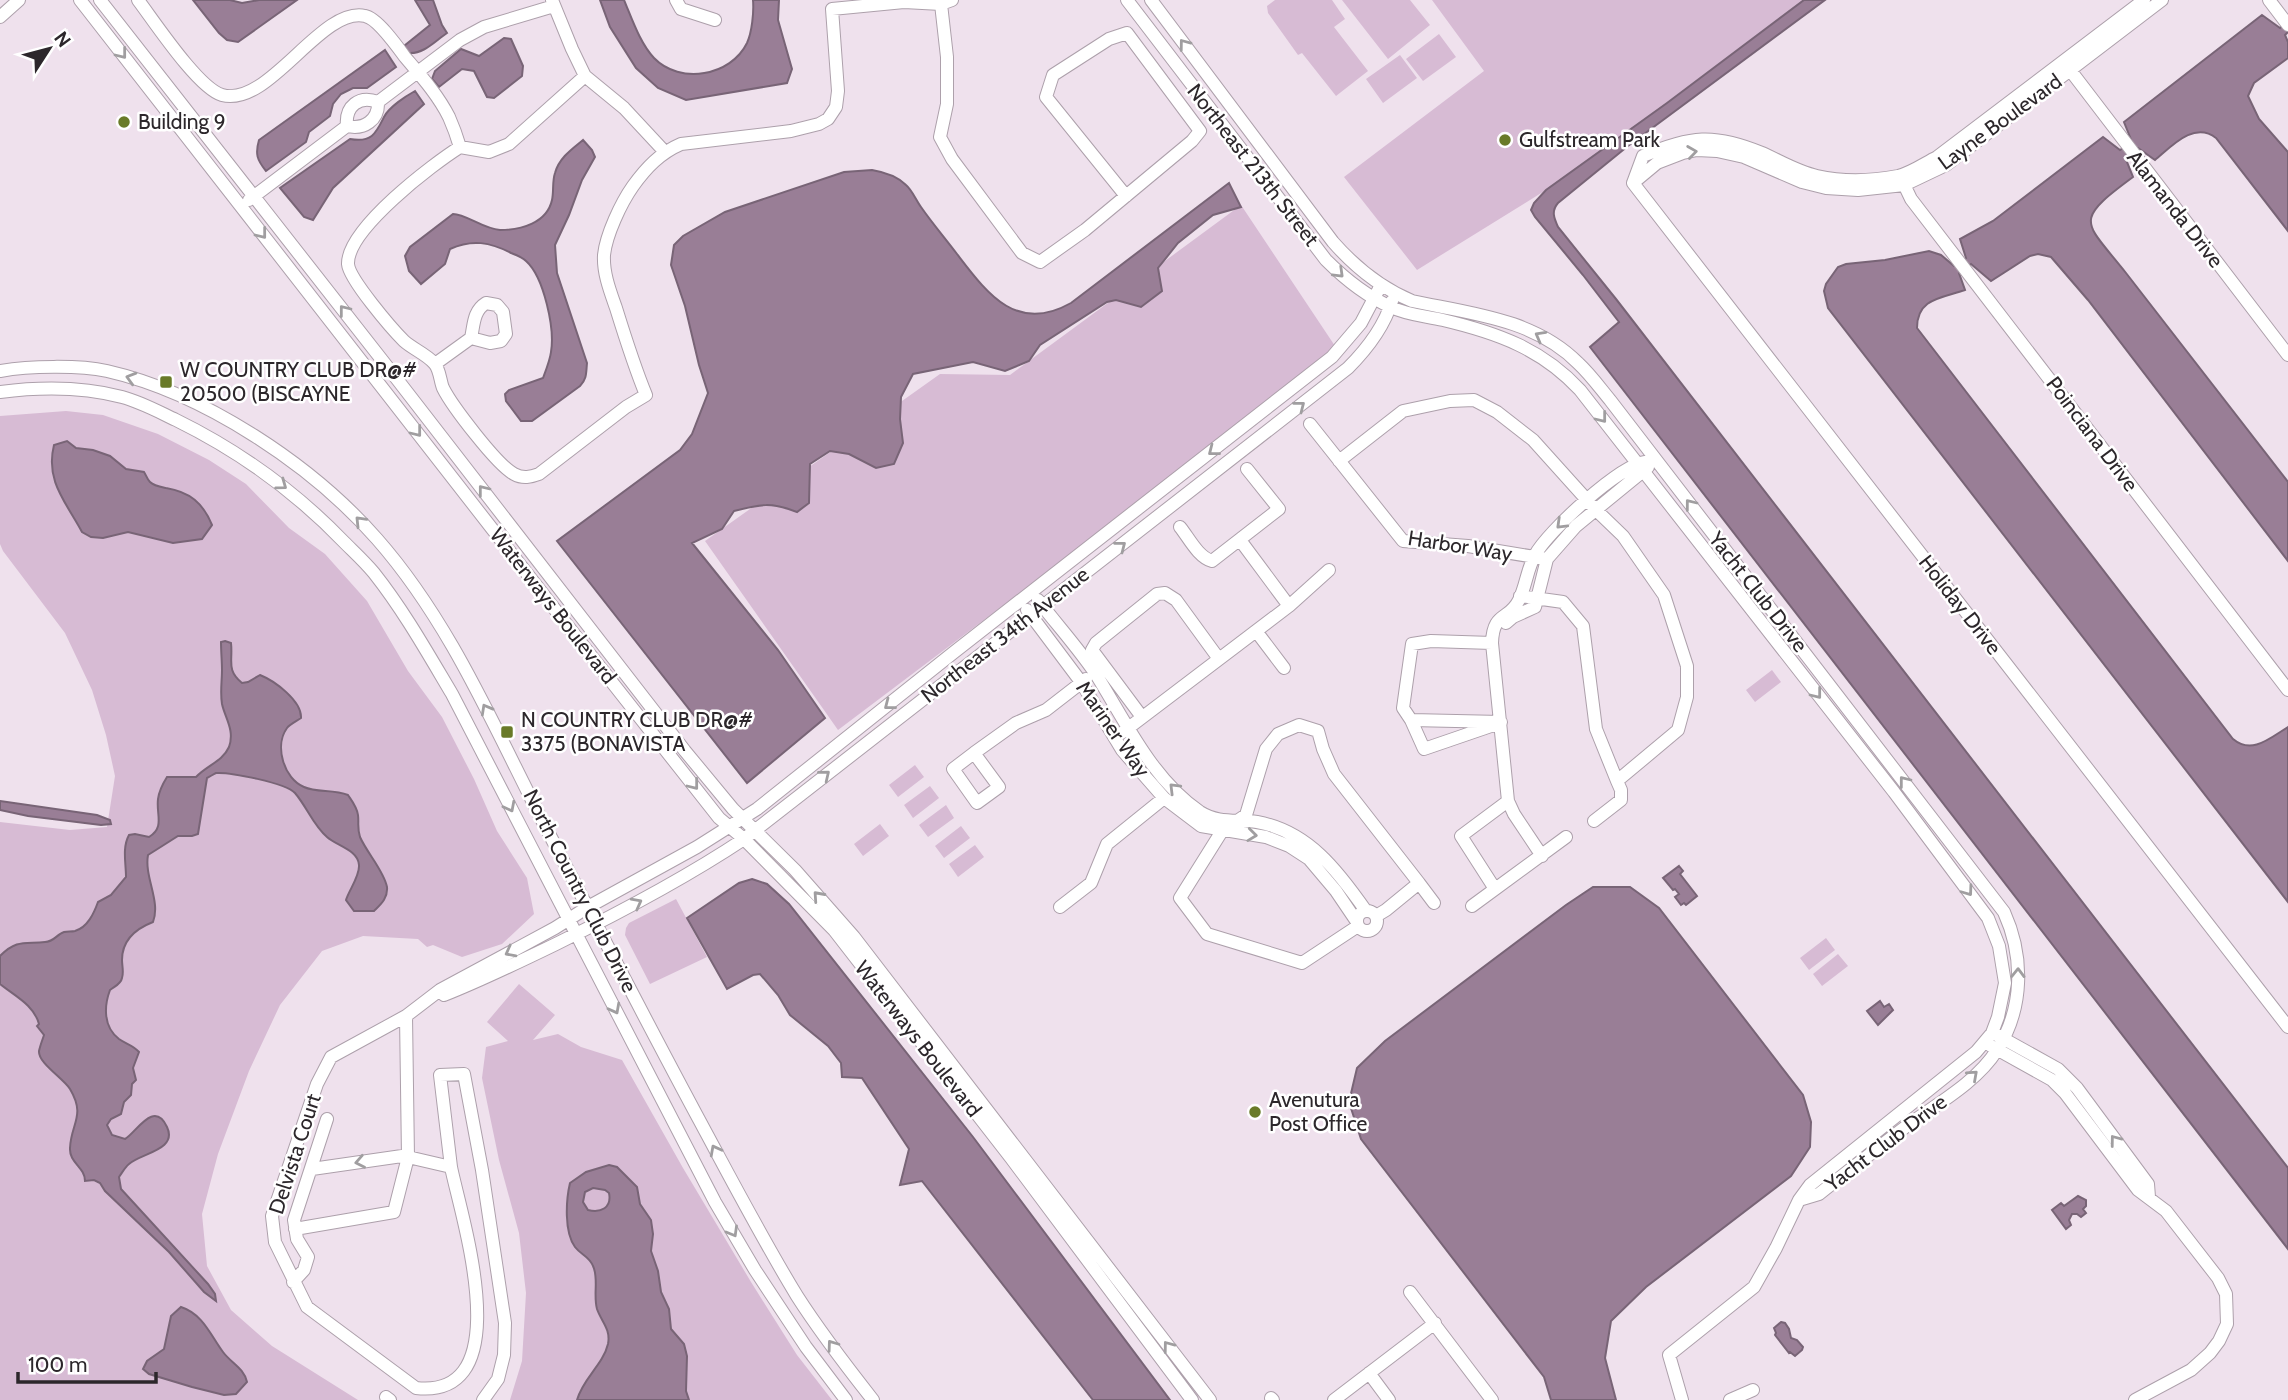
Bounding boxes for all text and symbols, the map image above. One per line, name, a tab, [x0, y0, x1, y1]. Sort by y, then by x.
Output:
north arrow	[14, 14, 84, 84]
text: N	[49, 27, 76, 51]
one-way arrow	[1179, 39, 1192, 52]
one-way arrow	[114, 46, 127, 59]
street label: Layne Boulevard	[1933, 68, 2066, 175]
street label: Northeast 213th Street	[1182, 79, 1324, 251]
place label: Building 9	[138, 109, 226, 134]
marker: Building 9	[116, 114, 132, 130]
place label: Gulfstream Park	[1519, 127, 1660, 152]
marker: Gulfstream Park	[1497, 132, 1513, 148]
one-way arrow	[1686, 145, 1698, 160]
street label: Alamanda Drive	[2122, 145, 2229, 272]
one-way arrow	[253, 226, 266, 238]
one-way arrow	[1331, 265, 1344, 277]
one-way arrow	[339, 306, 352, 318]
one-way arrow	[1535, 331, 1547, 344]
place label: W COUNTRY CLUB DR@# 20500 (BISCAYNE	[180, 357, 417, 406]
street label: Poinciana Drive	[2041, 371, 2144, 496]
one-way arrow	[125, 372, 137, 387]
marker: W COUNTRY CLUB DR@# 20500 (BISCAYNE	[158, 374, 174, 390]
one-way arrow	[1292, 401, 1305, 414]
one-way arrow	[1594, 410, 1607, 422]
one-way arrow	[409, 424, 422, 437]
one-way arrow	[1208, 442, 1220, 455]
one-way arrow	[274, 477, 287, 489]
one-way arrow	[479, 486, 492, 498]
one-way arrow	[1686, 500, 1699, 512]
one-way arrow	[356, 516, 369, 529]
one-way arrow	[1556, 516, 1569, 529]
street label: Waterways Boulevard	[485, 523, 622, 689]
street label: Harbor Way	[1406, 525, 1514, 566]
street label: Yacht Club Drive	[1703, 526, 1813, 657]
one-way arrow	[1113, 541, 1125, 554]
street label: Holiday Drive	[1914, 550, 2007, 660]
street label: Northeast 34th Avenue	[916, 561, 1094, 708]
street label: Mariner Way	[1071, 676, 1156, 782]
one-way arrow	[1808, 687, 1821, 699]
one-way arrow	[885, 696, 897, 709]
one-way arrow	[481, 704, 494, 717]
place label: N COUNTRY CLUB DR@# 3375 (BONAVISTA	[521, 707, 753, 756]
marker: N COUNTRY CLUB DR@# 3375 (BONAVISTA	[499, 724, 515, 740]
one-way arrow	[816, 771, 829, 783]
one-way arrow	[685, 777, 698, 789]
one-way arrow	[1900, 777, 1913, 789]
one-way arrow	[1169, 783, 1182, 796]
street label: North Country Club Drive	[518, 785, 643, 996]
one-way arrow	[502, 800, 516, 812]
one-way arrow	[1246, 828, 1258, 843]
one-way arrow	[1960, 883, 1973, 896]
one-way arrow	[814, 891, 826, 904]
one-way arrow	[630, 898, 642, 911]
one-way arrow	[505, 944, 517, 958]
street label: Waterways Boulevard	[850, 956, 987, 1122]
one-way arrow	[2011, 967, 2026, 978]
one-way arrow	[607, 1002, 621, 1014]
one-way arrow	[1965, 1071, 1978, 1083]
place label: Avenutura Post Office	[1269, 1087, 1368, 1136]
street label: Yacht Club Drive	[1819, 1089, 1952, 1197]
street label: Delvista Court	[263, 1091, 326, 1217]
marker: Avenutura Post Office	[1247, 1104, 1263, 1120]
one-way arrow	[2110, 1135, 2123, 1148]
one-way arrow	[710, 1145, 723, 1158]
one-way arrow	[354, 1154, 366, 1169]
one-way arrow	[725, 1224, 738, 1237]
scale bar	[18, 1340, 156, 1384]
one-way arrow	[828, 1340, 840, 1353]
one-way arrow	[1164, 1341, 1177, 1354]
text: 100 m	[28, 1352, 87, 1377]

